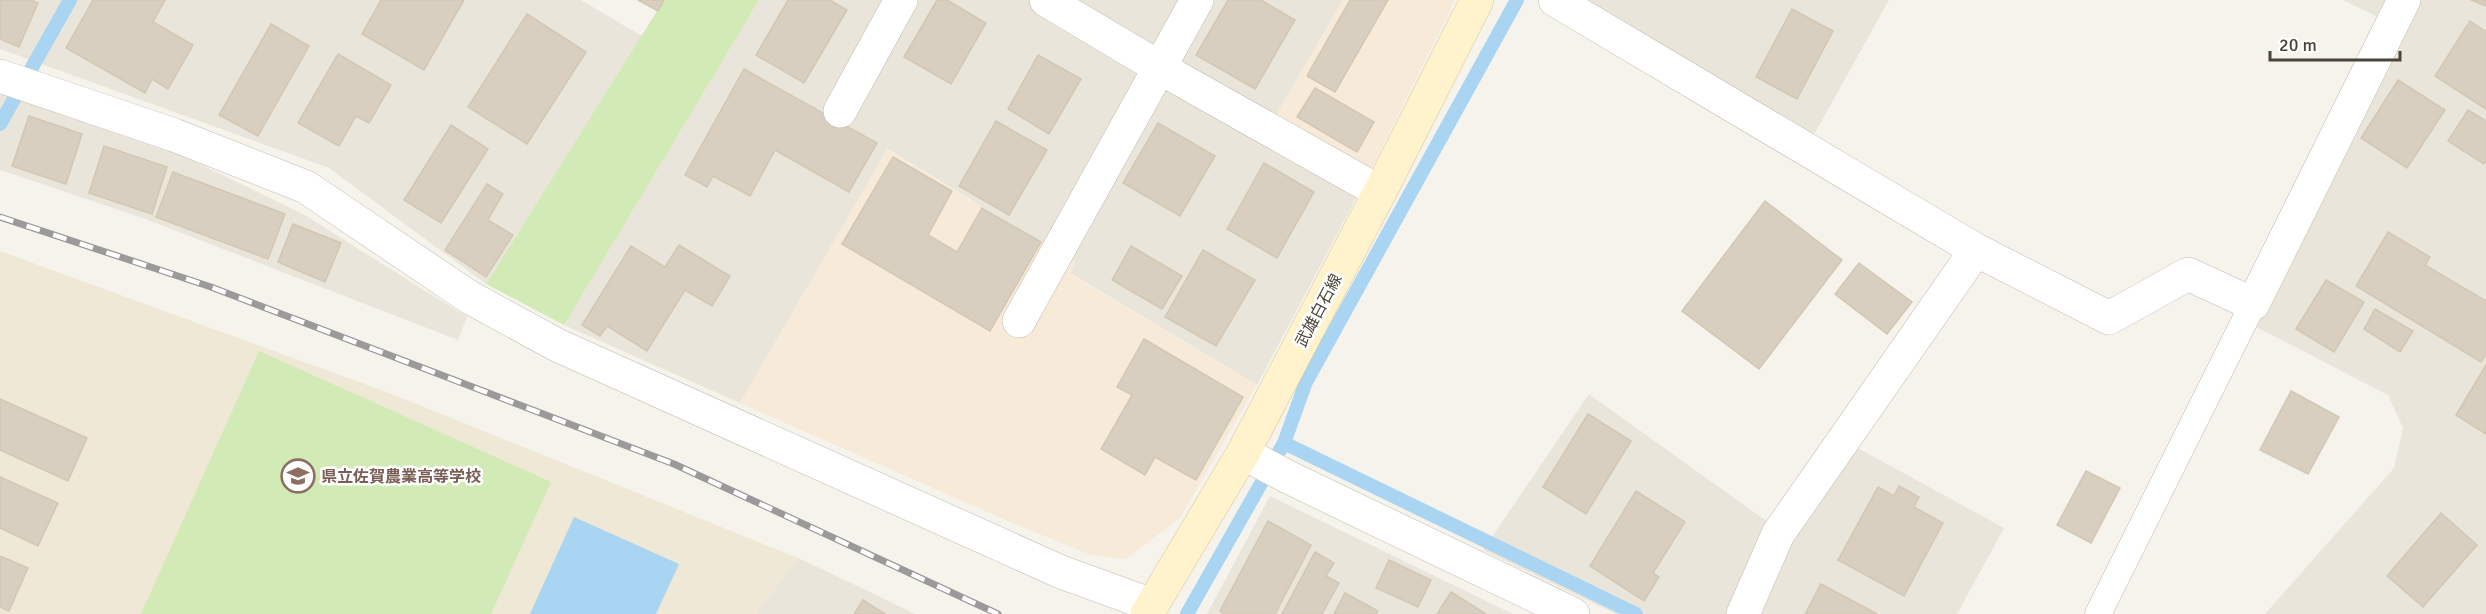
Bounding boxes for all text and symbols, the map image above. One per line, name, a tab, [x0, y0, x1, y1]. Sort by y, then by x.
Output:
scale bar	[2270, 24, 2400, 62]
text: 20 m	[2279, 34, 2317, 56]
street label: 武雄白石線	[1291, 270, 1346, 350]
school or university icon: 県立佐賀農業高等学校	[280, 458, 316, 494]
place label: 県立佐賀農業高等学校	[321, 467, 481, 487]

